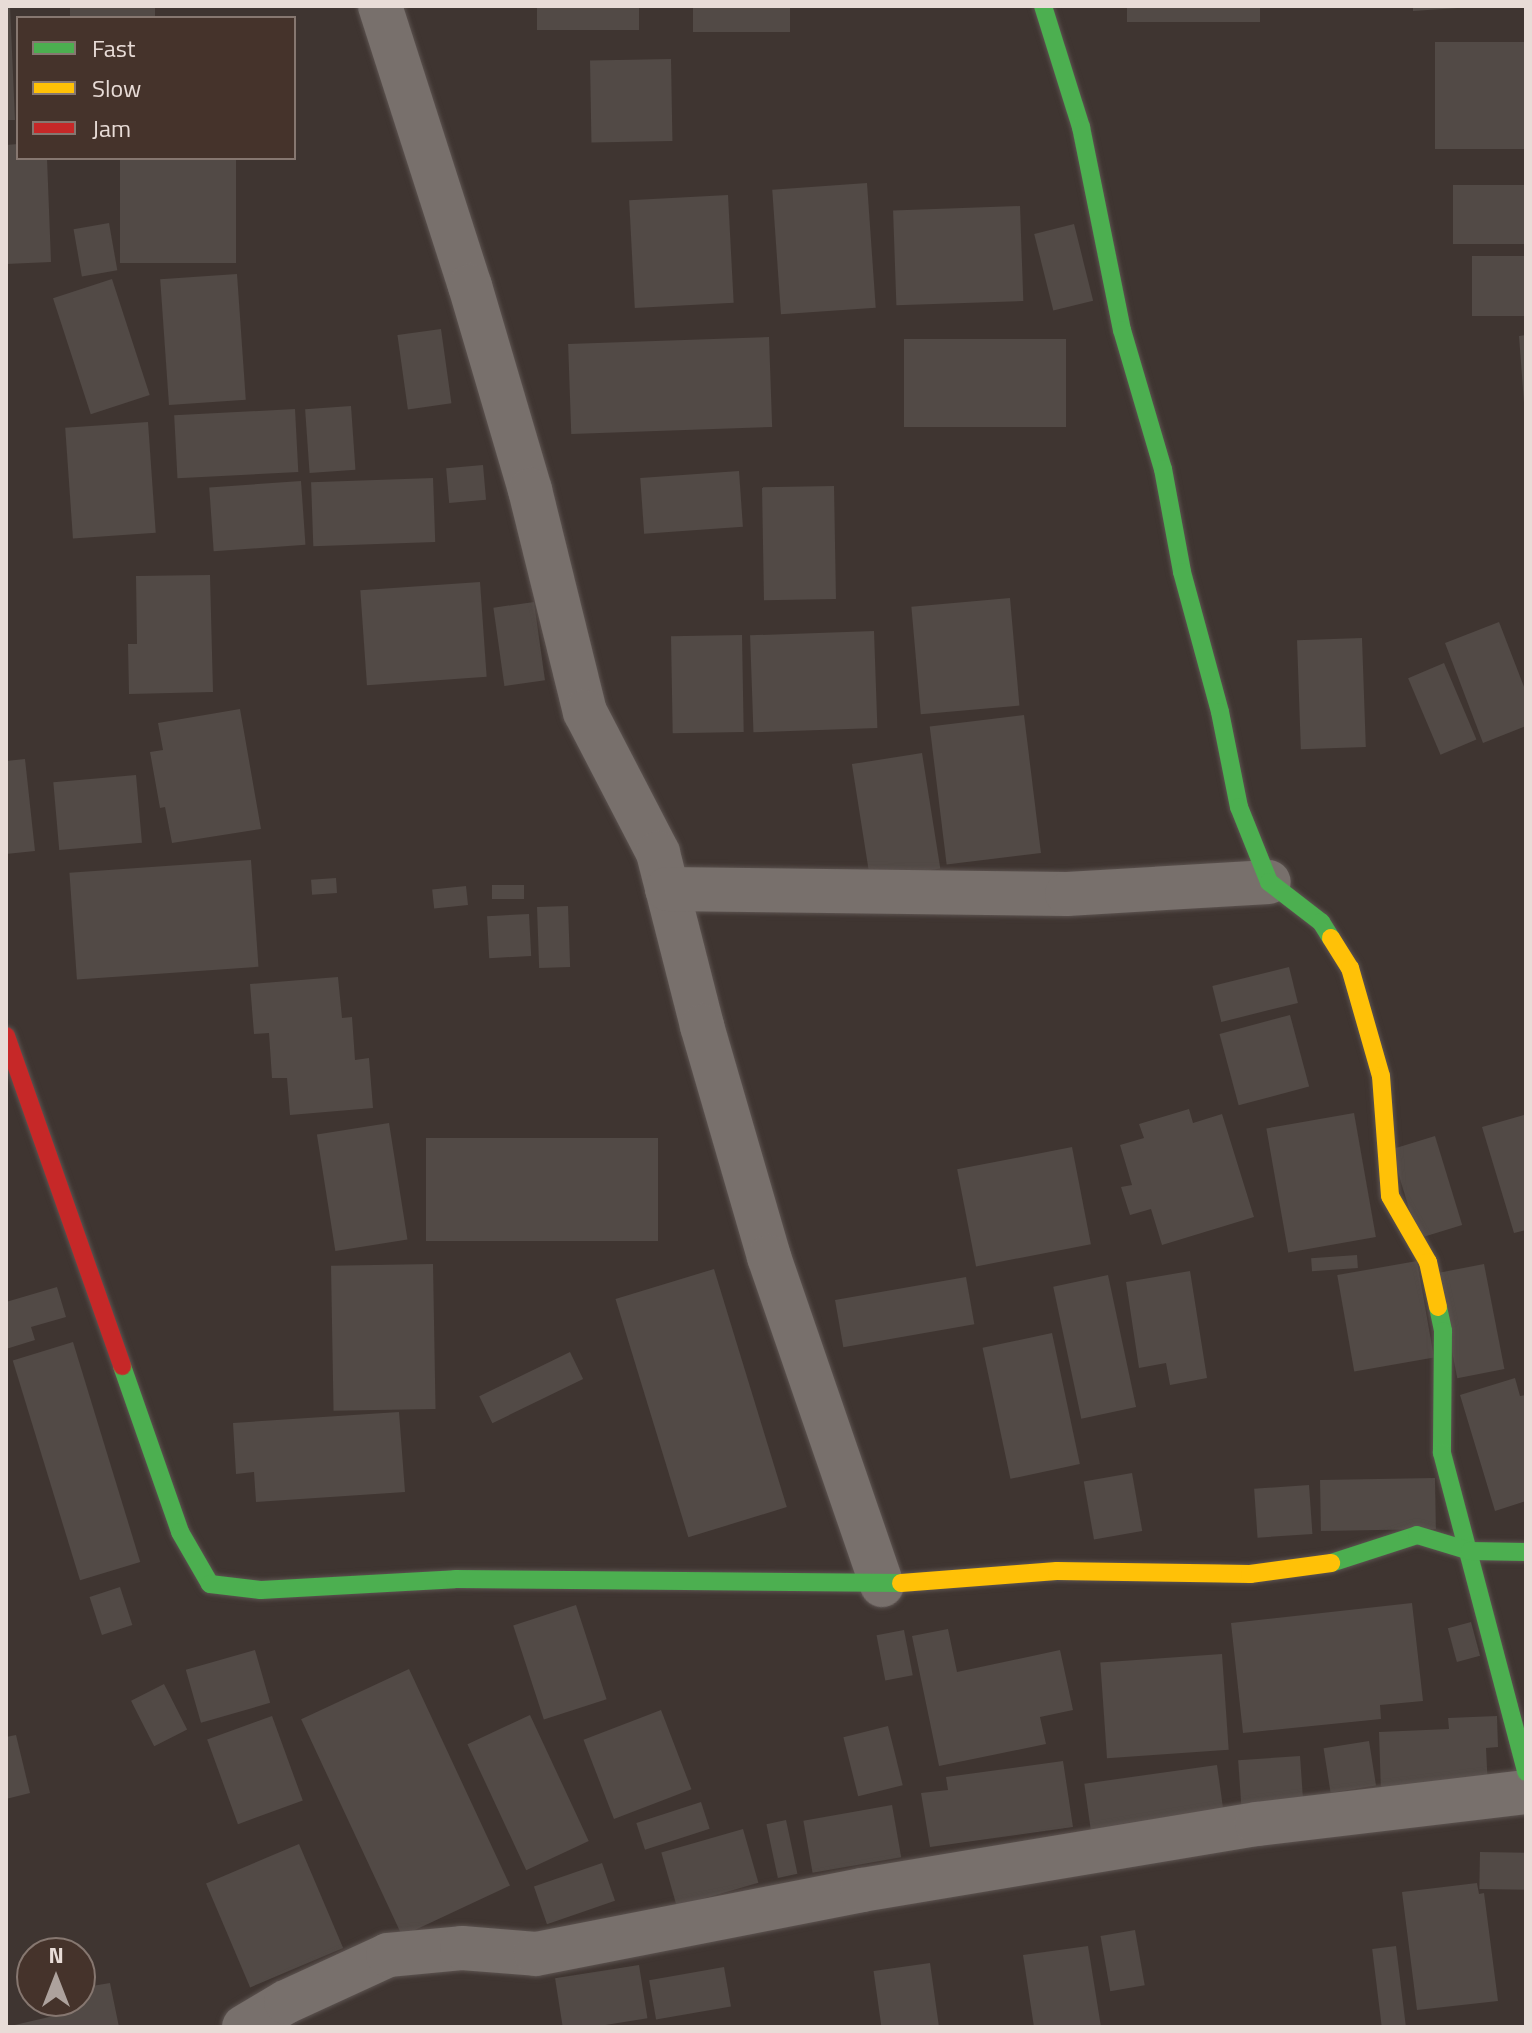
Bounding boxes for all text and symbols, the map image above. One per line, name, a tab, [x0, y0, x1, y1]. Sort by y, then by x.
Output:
legend	[16, 16, 296, 160]
text: Fast	[92, 30, 135, 66]
text: Slow	[92, 70, 141, 106]
text: Jam	[92, 110, 131, 146]
north arrow	[16, 1937, 96, 2017]
text: N	[48, 1938, 64, 1972]

